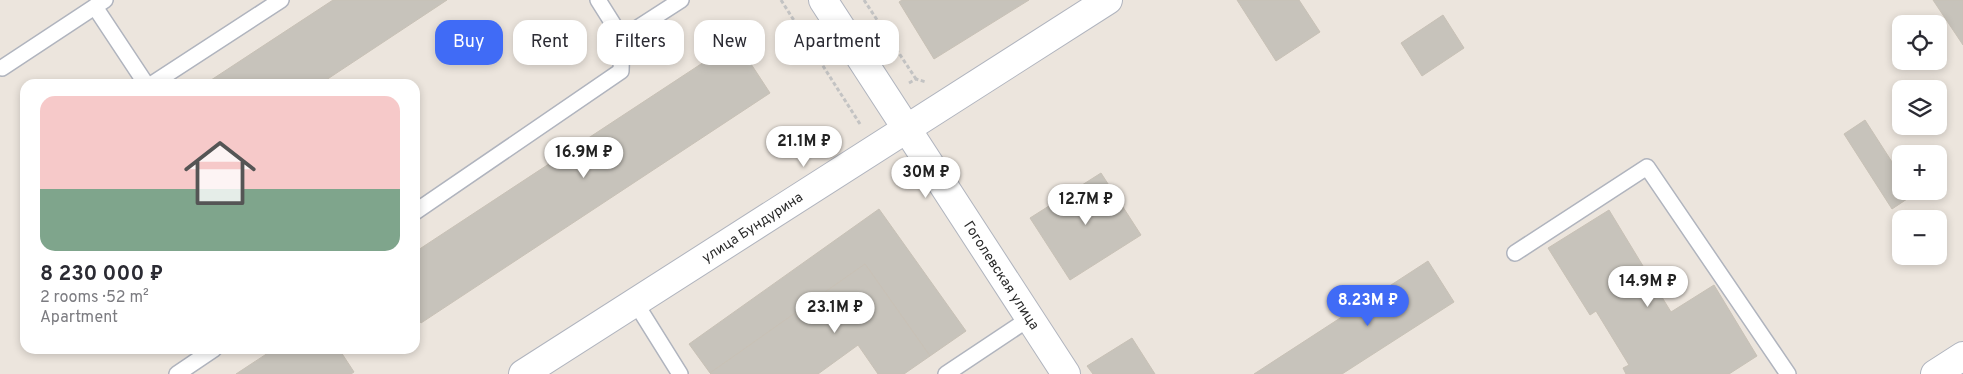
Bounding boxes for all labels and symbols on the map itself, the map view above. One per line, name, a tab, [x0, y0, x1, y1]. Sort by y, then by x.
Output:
pin: 21.1M ₽	[758, 126, 850, 168]
pin: 16.9M ₽	[538, 136, 630, 179]
pin: 30M ₽	[891, 156, 961, 199]
pin: 12.7M ₽	[1040, 184, 1132, 226]
street label: улица Бундурина	[699, 189, 806, 267]
street label: Гоголевская улица	[959, 218, 1042, 333]
pin: 14.9M ₽	[1602, 266, 1694, 308]
pin: 8.23M ₽	[1322, 284, 1414, 327]
pin: 23.1M ₽	[789, 292, 881, 334]

